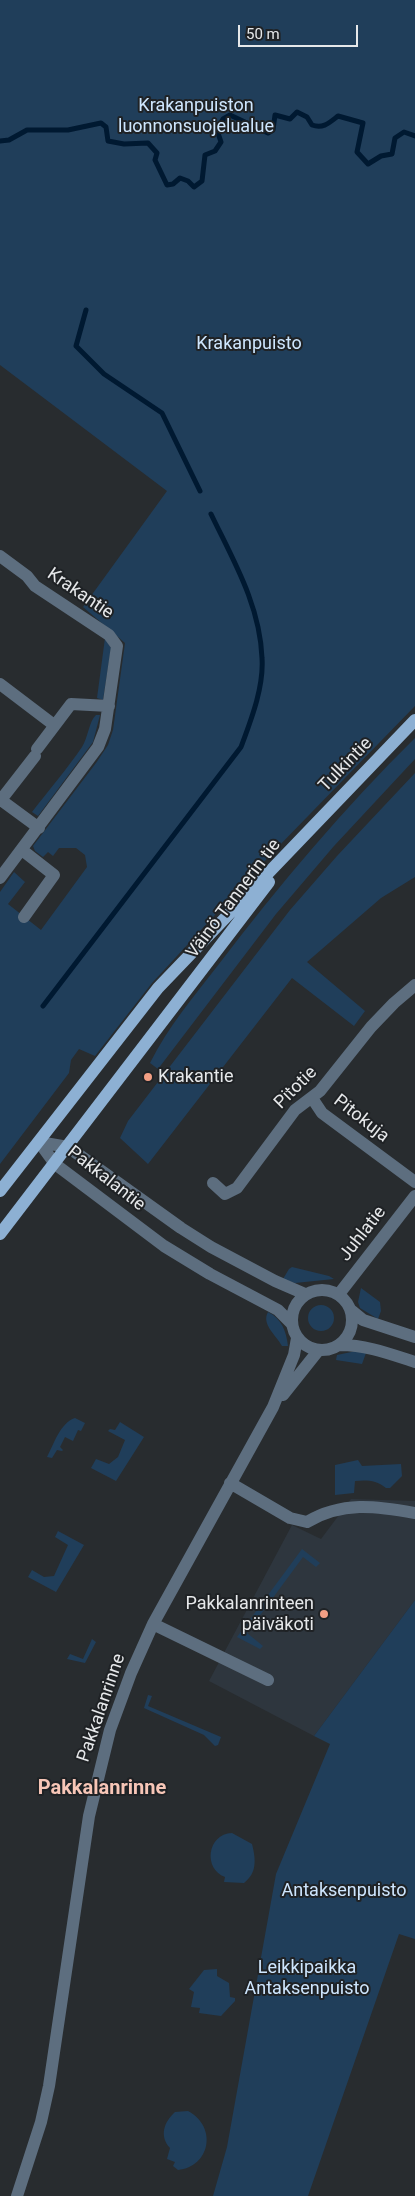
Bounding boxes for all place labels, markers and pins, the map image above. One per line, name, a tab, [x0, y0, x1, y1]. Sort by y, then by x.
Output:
place label: Krakantie	[158, 1066, 233, 1088]
marker: Krakantie	[142, 1071, 154, 1083]
place label: Pakkalanrinteen päiväkoti	[185, 1593, 314, 1636]
marker: Pakkalanrinteen päiväkoti	[318, 1608, 330, 1620]

